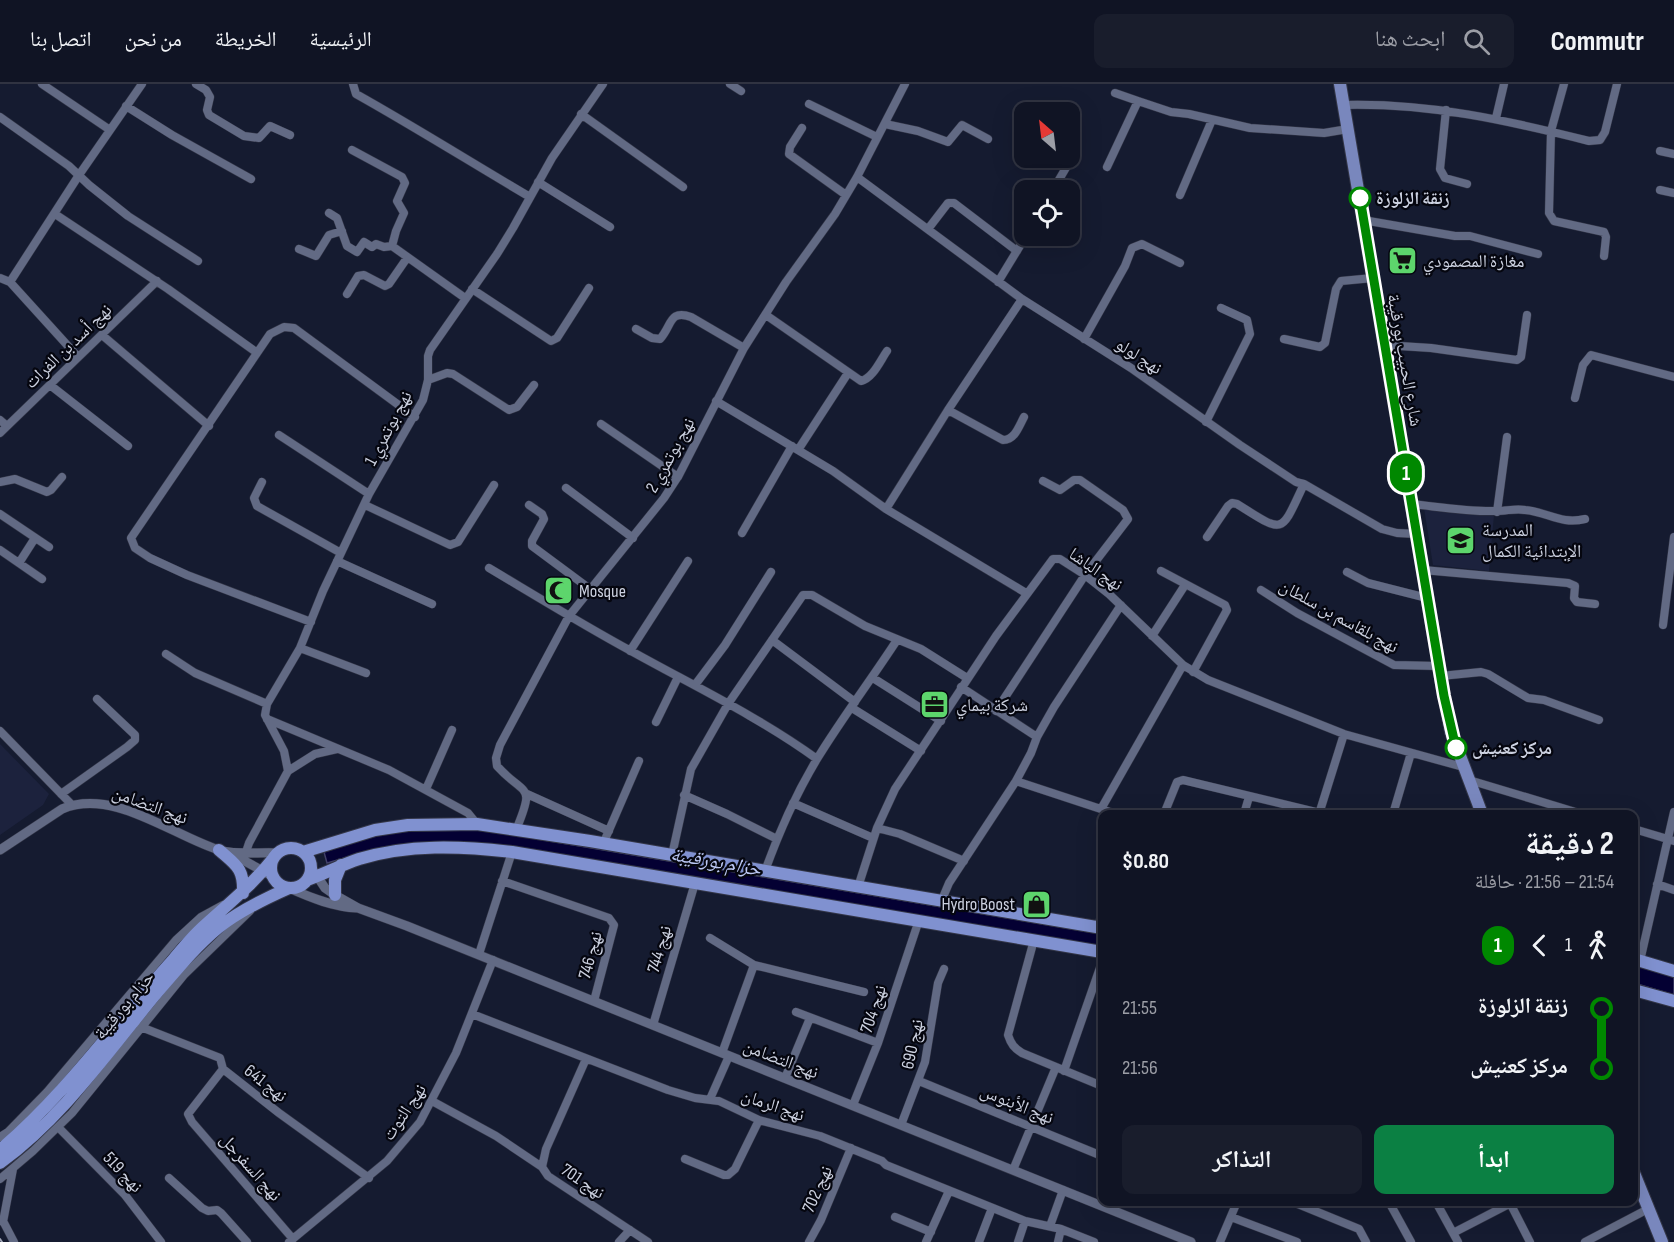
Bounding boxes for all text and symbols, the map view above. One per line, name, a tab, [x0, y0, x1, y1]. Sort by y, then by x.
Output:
search box	[1094, 14, 1514, 68]
icon: search	[1460, 25, 1493, 58]
text: Commutr	[1550, 25, 1644, 58]
text: ابحث هنا	[1375, 26, 1445, 53]
text: اتصل بنا	[30, 27, 92, 52]
text: من نحن	[125, 27, 182, 52]
text: الخريطة	[215, 27, 277, 52]
text: الرئيسية	[310, 27, 372, 52]
north arrow	[1014, 102, 1080, 168]
map controls	[1014, 102, 1080, 246]
button: locate	[1014, 180, 1080, 246]
marker: زنقة الزلوزة	[1349, 187, 1371, 209]
place label: زنقة الزلوزة	[1376, 188, 1450, 209]
supermarket icon: مغازة المصمودي	[1386, 245, 1418, 277]
place label: مغازة المصمودي	[1423, 251, 1524, 276]
street label: شارع الحبيب بورقيبة	[1383, 292, 1427, 428]
street label: نهج أسد بن الفرات	[20, 299, 117, 394]
street label: نهج لولو	[1111, 334, 1166, 380]
street label: نهج بوتمري 1	[360, 387, 420, 471]
street label: نهج بوتمري 2	[641, 414, 703, 498]
line badge: 1	[1386, 454, 1426, 492]
text: 1	[1402, 461, 1410, 486]
place label: المدرسة الإبتدائية الكمال	[1482, 520, 1581, 562]
school or university icon: المدرسة الإبتدائية الكمال	[1445, 524, 1477, 556]
street label: نهج الباشا	[1064, 543, 1127, 596]
mosque icon: Mosque	[542, 575, 574, 607]
street label: نهج بلقاسم بن سلطان	[1275, 575, 1402, 659]
place label: Mosque	[579, 581, 626, 602]
office icon: شركة بيماي	[919, 689, 951, 721]
place label: شركة بيماي	[956, 695, 1028, 720]
marker: مركز كعنيش	[1445, 737, 1467, 759]
place label: مركز كعنيش	[1472, 738, 1552, 759]
street label: نهج التضامن	[109, 782, 190, 830]
text: 2 دقيقة	[1525, 824, 1614, 864]
water label: حزام بورقيبة	[668, 842, 763, 883]
text: $0.80	[1122, 848, 1169, 875]
text: 21:54 – 21:56 · حافلة	[1475, 870, 1614, 894]
shop icon: Hydro Boost	[1020, 888, 1052, 920]
place label: Hydro Boost	[941, 894, 1015, 915]
street label: نهج 744	[643, 923, 677, 975]
street label: نهج 746	[574, 929, 608, 981]
icon: back	[1523, 929, 1556, 962]
icon: walk	[1581, 929, 1614, 962]
text: 1	[1494, 933, 1502, 958]
text: 1	[1565, 933, 1572, 957]
street label: حزام بورقيبة	[90, 967, 160, 1044]
street label: نهج 704	[856, 982, 892, 1036]
text: زنقة الزلوزة	[1478, 993, 1568, 1020]
text: 21:55	[1122, 996, 1157, 1020]
street label: نهج 690	[897, 1017, 929, 1071]
street label: نهج التضامن	[740, 1036, 821, 1084]
text: مركز كعنيش	[1470, 1053, 1568, 1080]
text: 21:56	[1122, 1056, 1158, 1080]
street label: نهج 641	[239, 1060, 291, 1107]
street label: نهج التوت	[378, 1080, 432, 1145]
street label: نهج الأبنوس	[977, 1080, 1057, 1130]
street label: نهج الرمان	[738, 1085, 807, 1127]
button: التذاكر	[1122, 1125, 1362, 1194]
button: ابدأ	[1374, 1125, 1614, 1194]
street label: نهج السفرجل	[215, 1129, 286, 1206]
street label: نهج 519	[98, 1148, 147, 1198]
street label: نهج 701	[556, 1159, 609, 1204]
street label: نهج 702	[798, 1162, 838, 1216]

